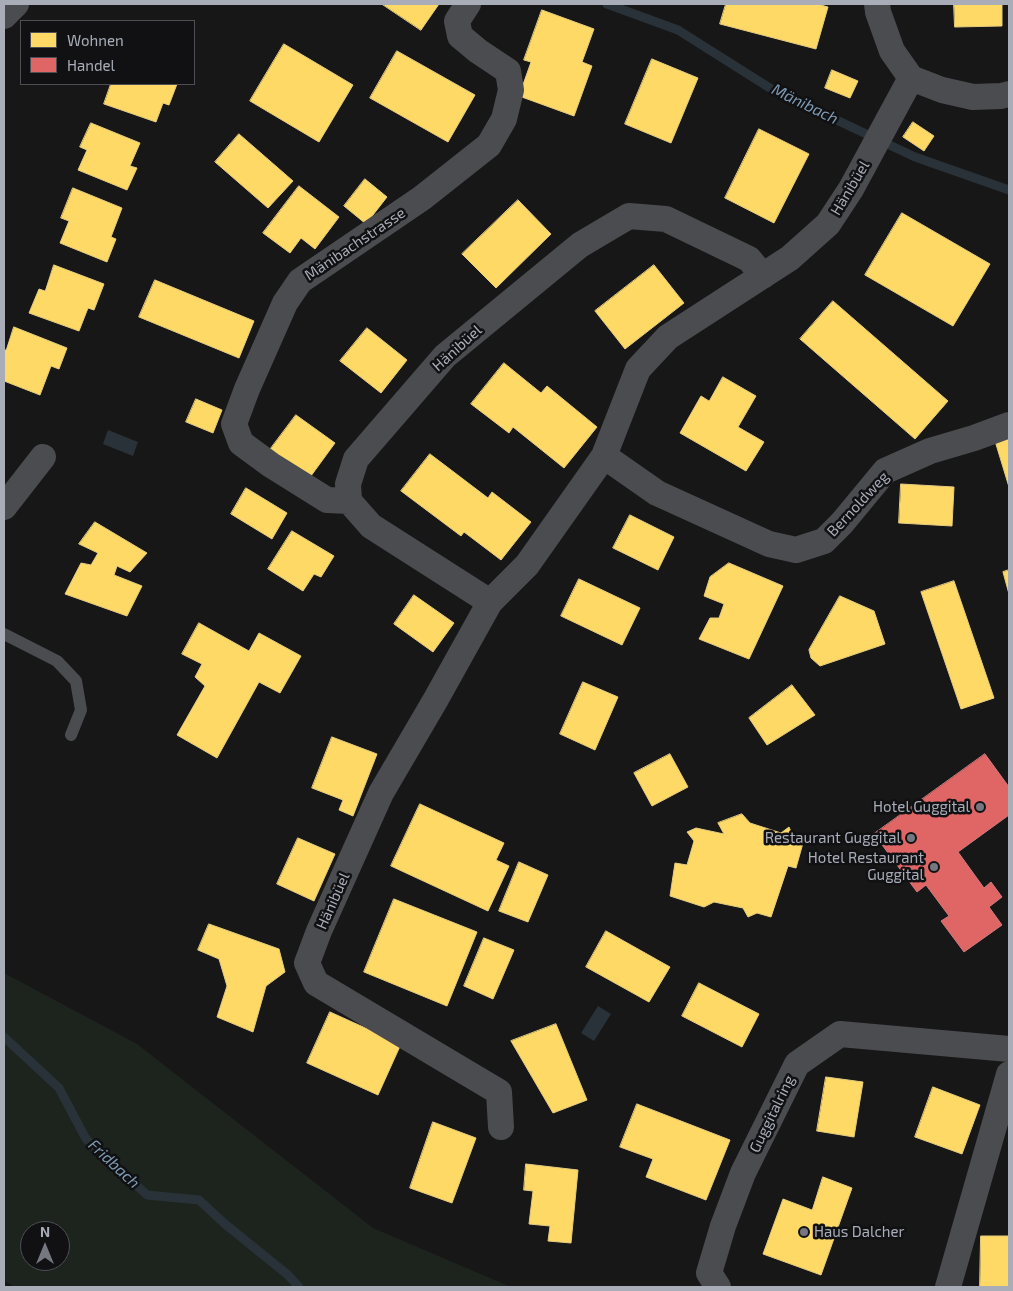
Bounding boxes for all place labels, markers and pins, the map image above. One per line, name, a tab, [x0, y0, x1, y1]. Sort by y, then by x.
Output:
place label: Hotel Guggital	[873, 798, 970, 816]
marker: Hotel Guggital	[974, 801, 986, 813]
place label: Restaurant Guggital	[765, 829, 901, 847]
marker: Restaurant Guggital	[905, 832, 917, 844]
place label: Hotel Restaurant Guggital	[808, 849, 924, 884]
marker: Hotel Restaurant Guggital	[928, 861, 940, 873]
place label: Haus Dalcher	[814, 1223, 905, 1241]
marker: Haus Dalcher	[798, 1226, 810, 1238]

